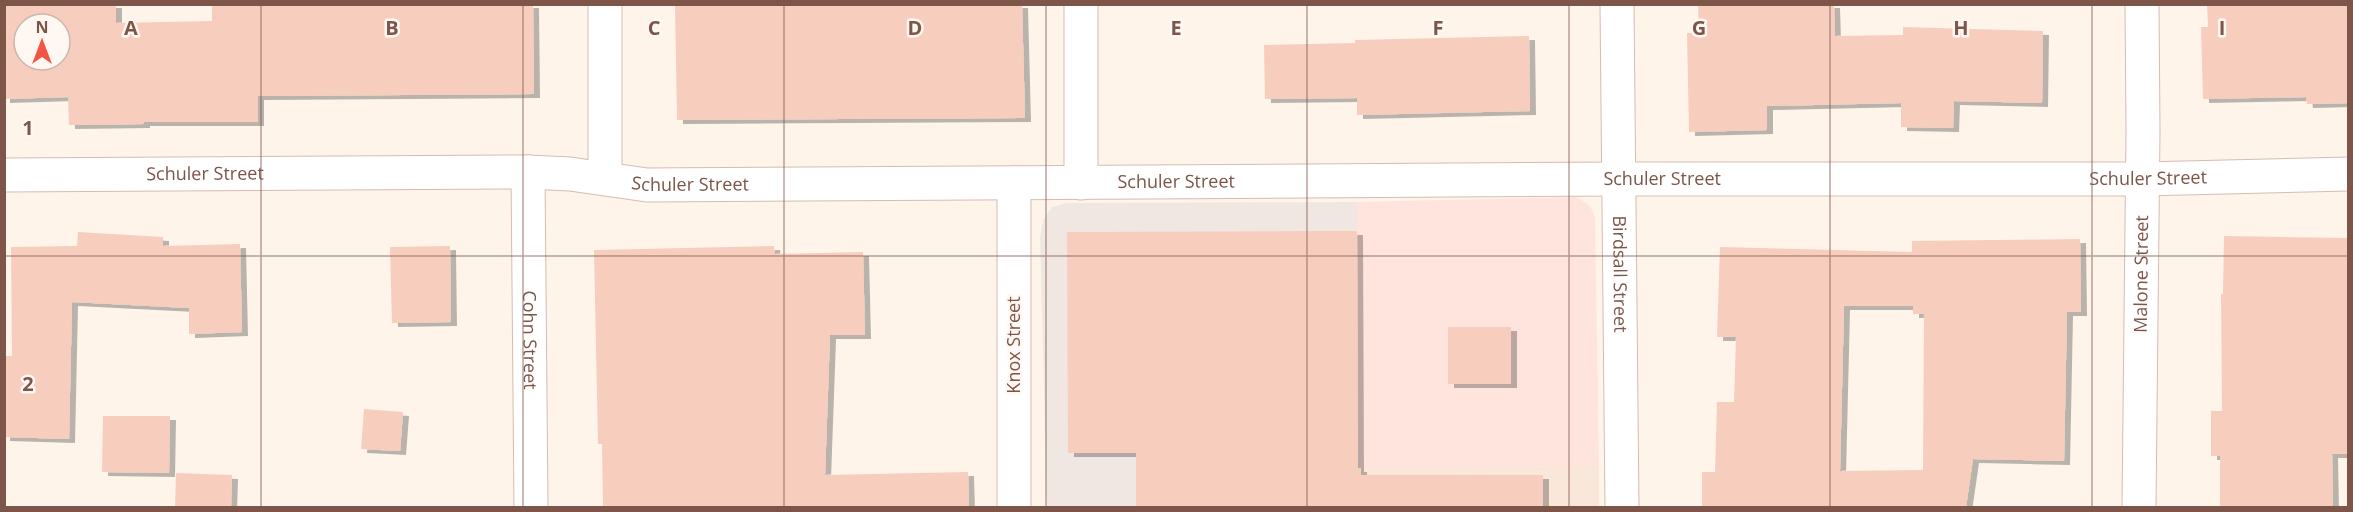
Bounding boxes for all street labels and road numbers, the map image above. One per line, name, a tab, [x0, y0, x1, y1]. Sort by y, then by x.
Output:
street label: Schuler Street	[146, 161, 264, 185]
street label: Schuler Street	[2089, 164, 2207, 190]
street label: Schuler Street	[1603, 166, 1721, 190]
street label: Schuler Street	[1117, 168, 1235, 193]
street label: Schuler Street	[630, 170, 749, 196]
street label: Birdsall Street	[1608, 215, 1633, 333]
street label: Malone Street	[2128, 215, 2153, 333]
street label: Cohn Street	[518, 290, 543, 390]
street label: Knox Street	[1001, 296, 1025, 394]

